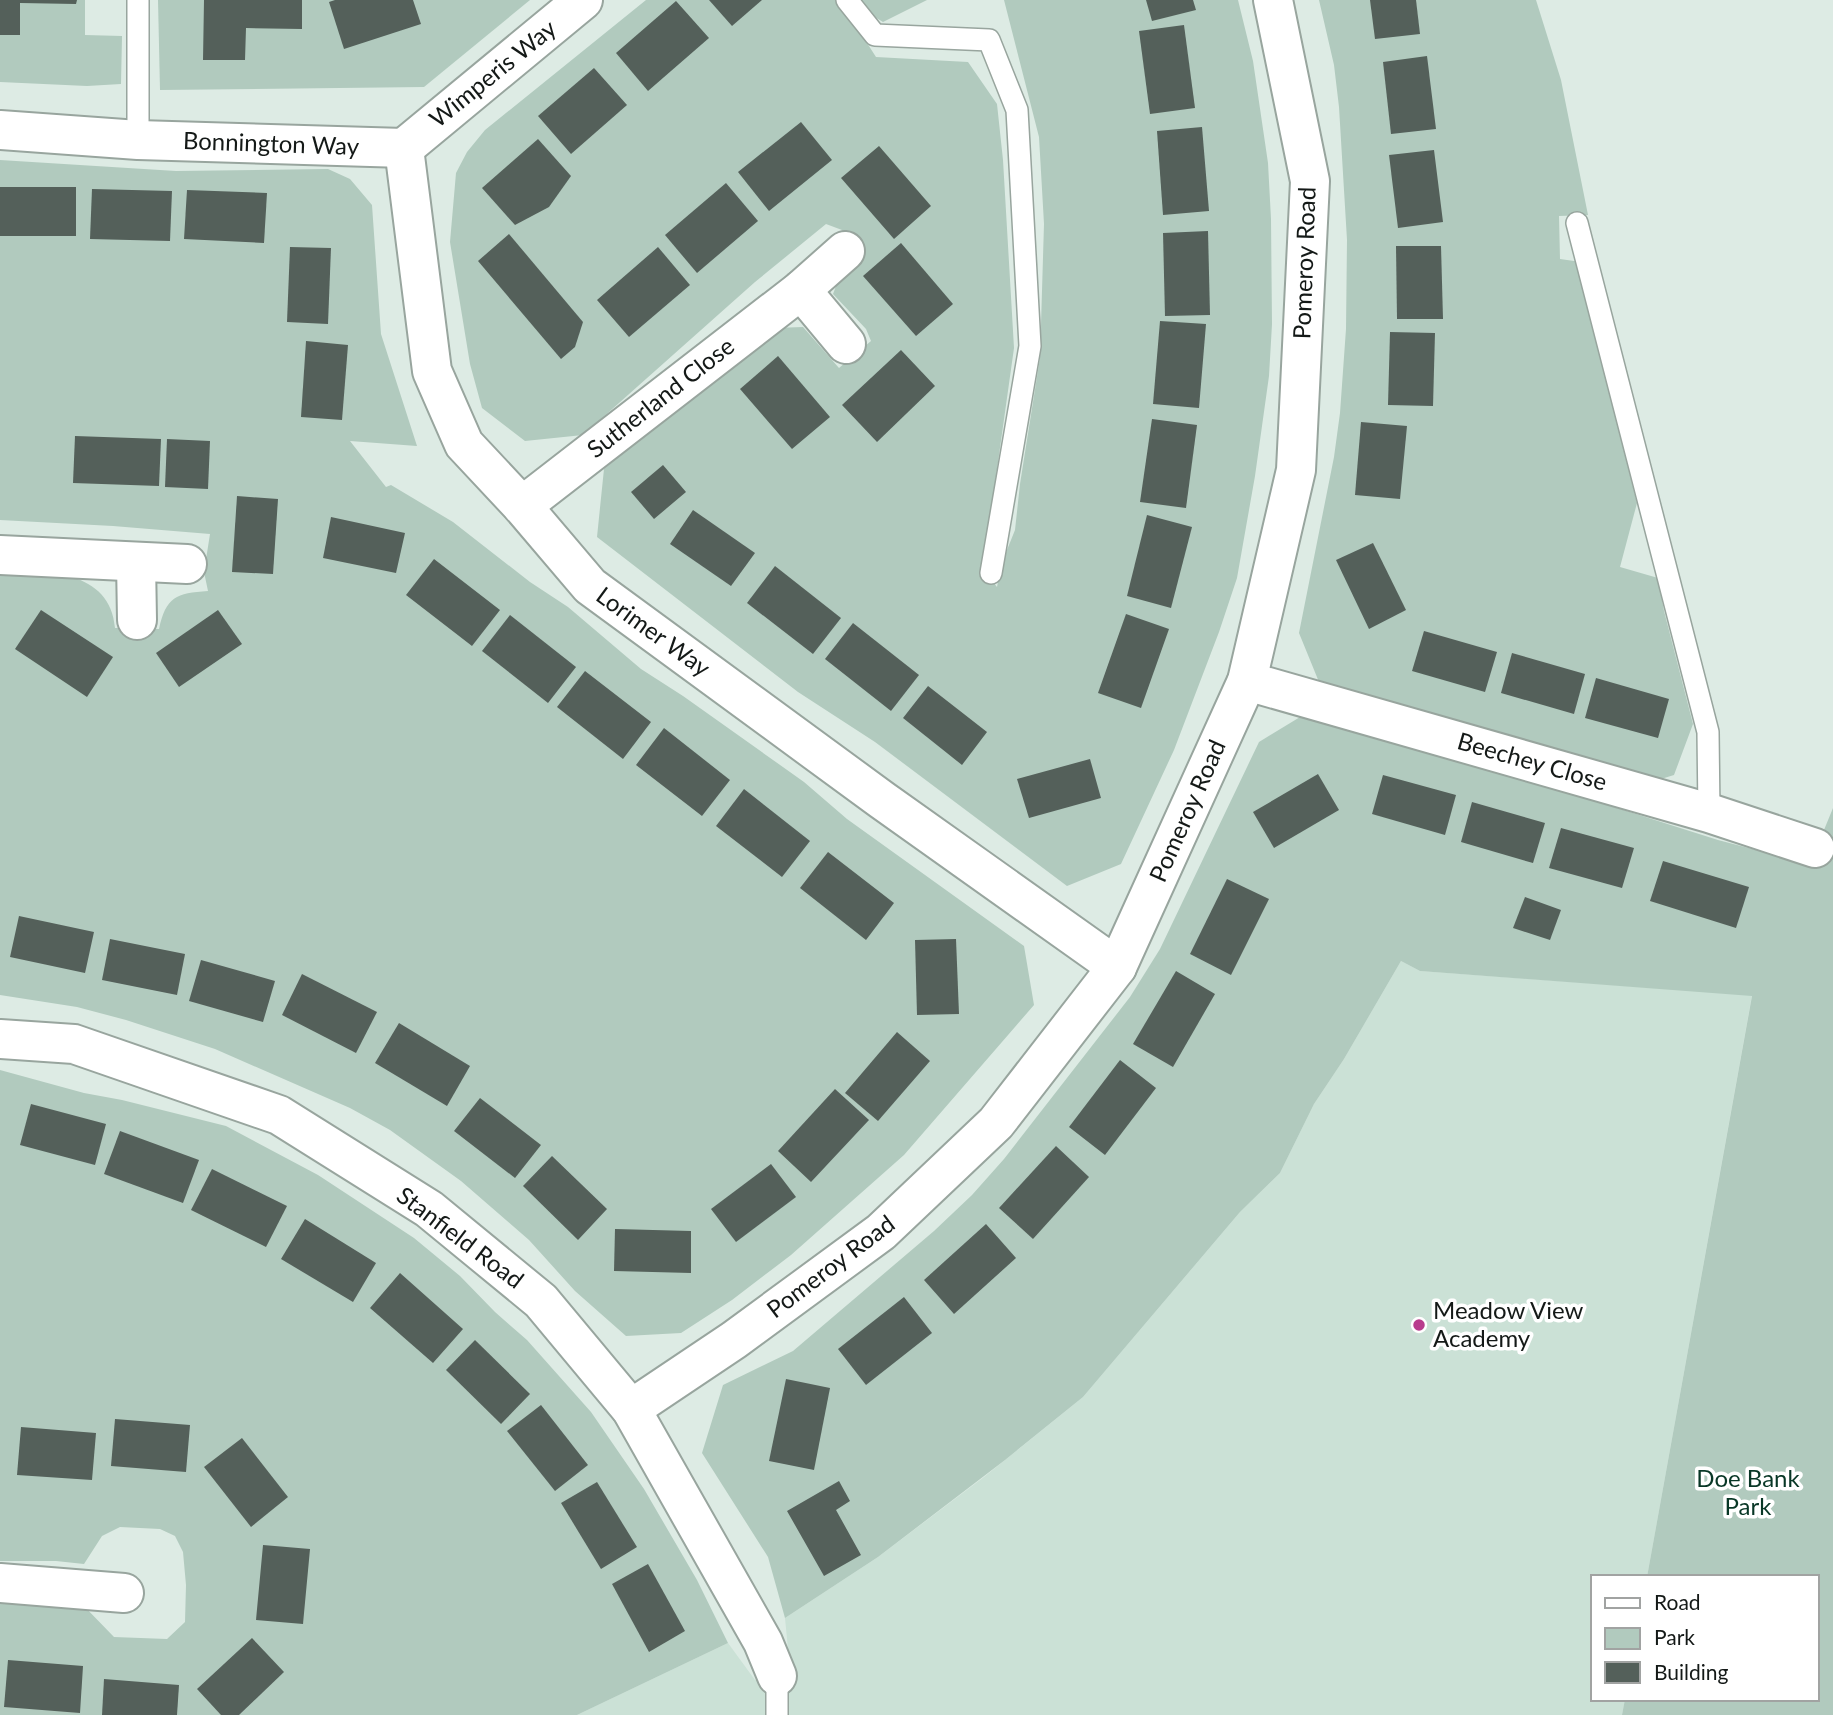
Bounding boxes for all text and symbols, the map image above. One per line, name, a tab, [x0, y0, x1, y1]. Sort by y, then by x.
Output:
street label: Wimperis Way	[423, 13, 562, 133]
street label: Bonnington Way	[182, 125, 360, 160]
street label: Pomeroy Road	[1286, 186, 1321, 340]
street label: Sutherland Close	[581, 330, 739, 463]
street label: Lorimer Way	[591, 580, 717, 682]
street label: Beechey Close	[1454, 725, 1611, 796]
street label: Pomeroy Road	[1142, 735, 1231, 886]
street label: Stanfield Road	[392, 1180, 530, 1294]
street label: Pomeroy Road	[760, 1208, 900, 1323]
place label: Meadow View Academy	[1433, 1295, 1584, 1352]
marker: Meadow View Academy	[1411, 1317, 1427, 1333]
park label: Doe Bank Park	[1696, 1463, 1800, 1520]
legend	[1591, 1575, 1819, 1701]
text: Road	[1654, 1589, 1701, 1614]
text: Park	[1654, 1624, 1695, 1649]
text: Building	[1654, 1659, 1729, 1684]

